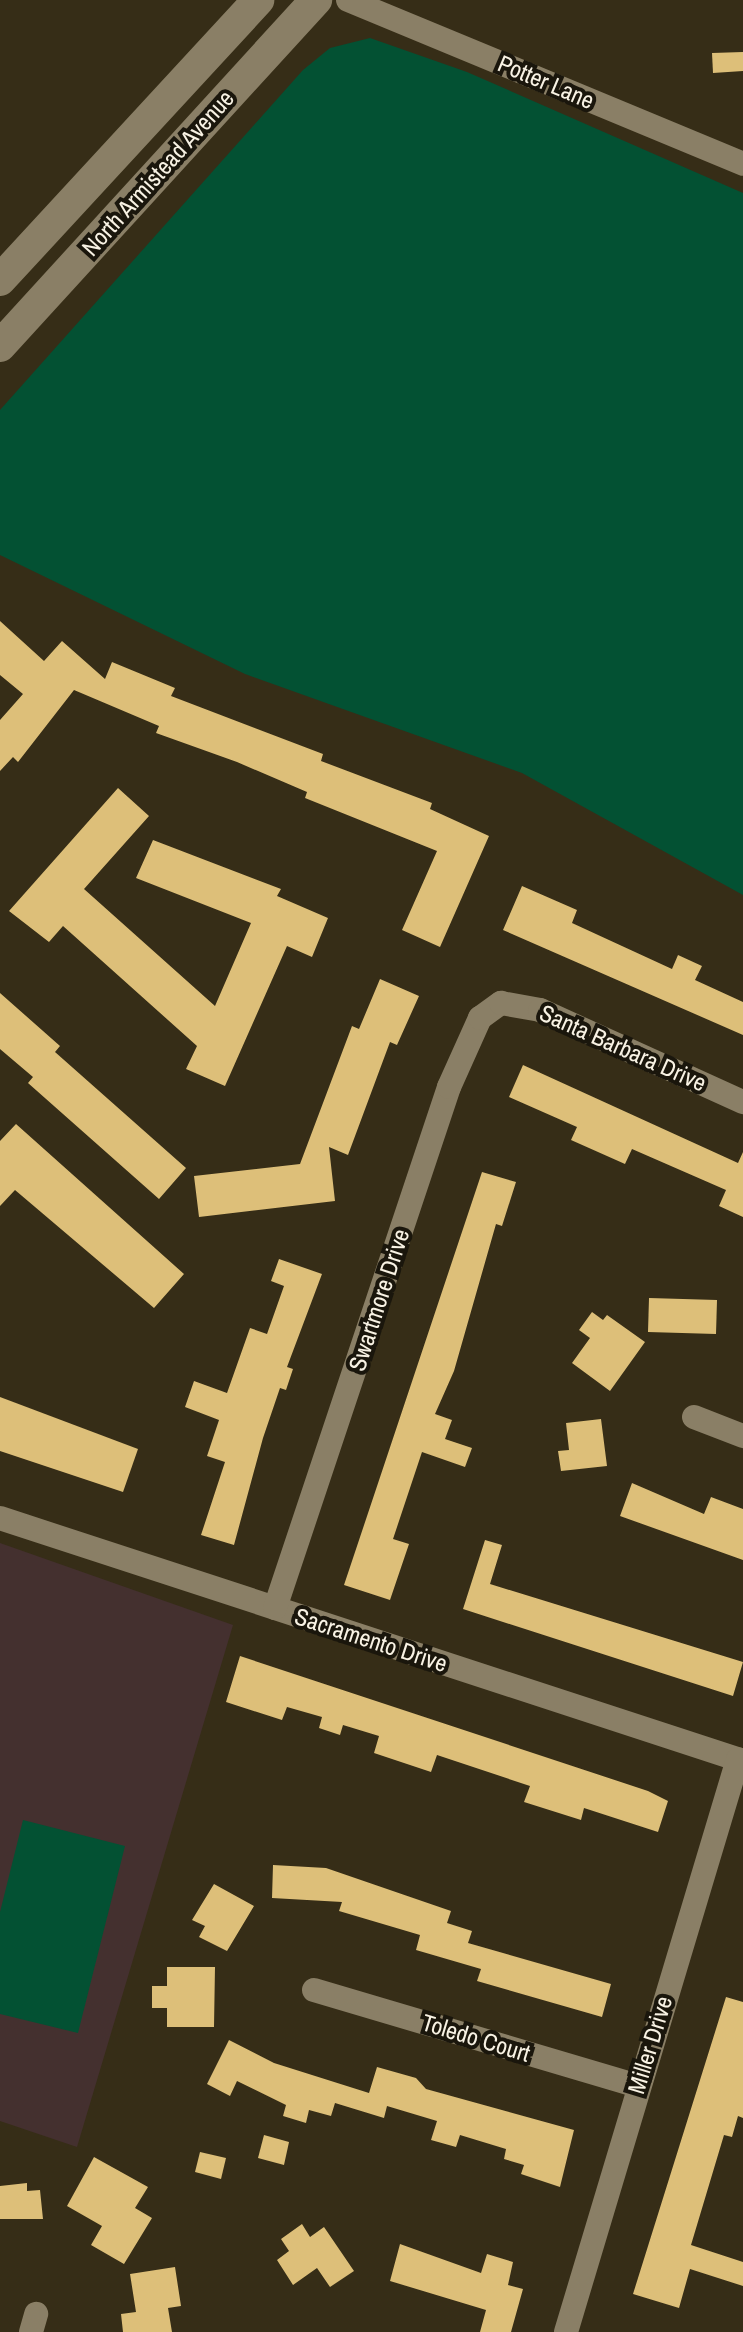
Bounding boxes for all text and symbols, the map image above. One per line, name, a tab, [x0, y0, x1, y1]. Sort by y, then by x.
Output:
street label: Potter Lane	[494, 49, 598, 115]
street label: North Armistead Avenue	[75, 83, 241, 263]
street label: Santa Barbara Drive	[535, 998, 711, 1098]
street label: Swartmore Drive	[342, 1225, 416, 1375]
street label: Sacramento Drive	[291, 1602, 451, 1678]
street label: Miller Drive	[622, 1993, 678, 2097]
street label: Toledo Court	[418, 2008, 534, 2068]

